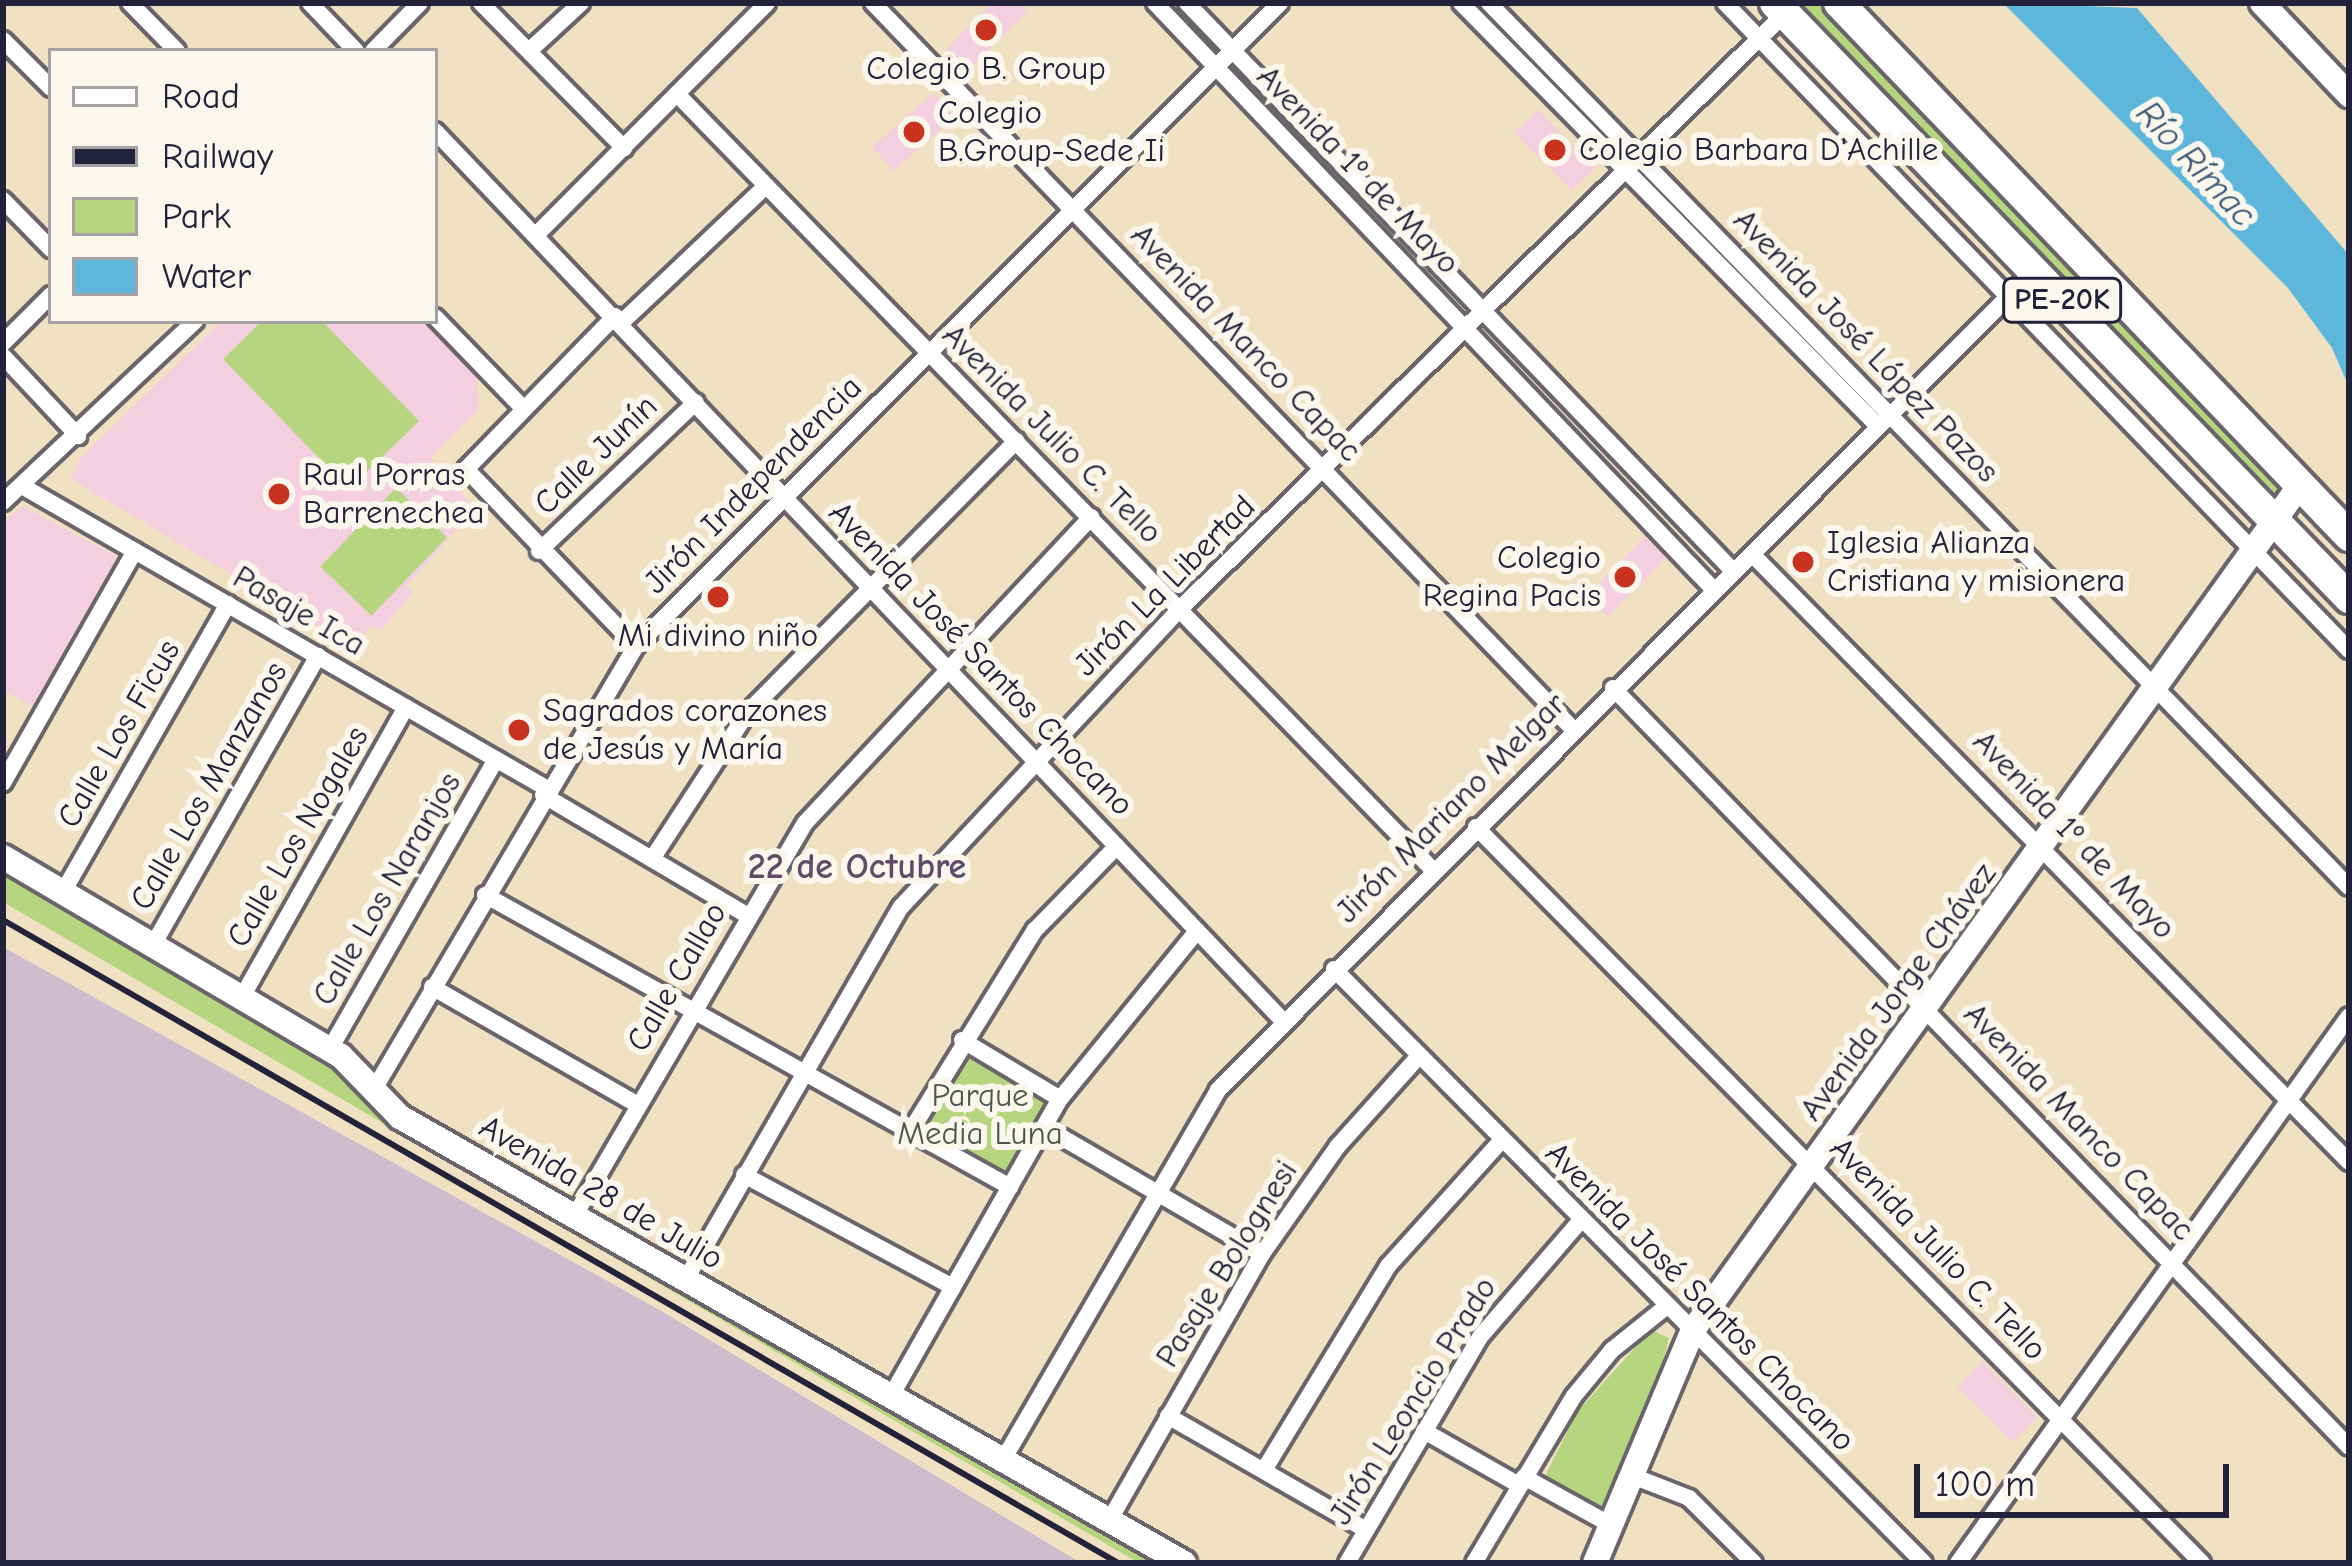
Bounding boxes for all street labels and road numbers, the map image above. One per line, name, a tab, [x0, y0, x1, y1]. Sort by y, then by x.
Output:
street label: Avenida 1º de Mayo	[1248, 57, 1468, 283]
street label: Avenida José López Pazos	[1725, 201, 2007, 491]
street label: Avenida Manco Capac	[1122, 216, 1370, 470]
road number: PE-20K	[2002, 276, 2122, 324]
street label: Avenida Julio C. Tello	[934, 316, 1170, 552]
street label: Jirón Independencia	[636, 368, 870, 602]
street label: Calle Junín	[526, 387, 666, 523]
street label: Jirón La Libertad	[1066, 487, 1264, 685]
street label: Avenida José Santos Chocano	[820, 494, 1142, 824]
street label: Pasaje Ica	[226, 557, 372, 665]
street label: Calle Los Ficus	[49, 633, 189, 835]
street label: Calle Los Manzanos	[122, 655, 296, 917]
street label: Jirón Mariano Melgar	[1328, 685, 1574, 931]
street label: Calle Los Nogales	[219, 720, 377, 954]
street label: Avenida 1º de Mayo	[1964, 722, 2184, 948]
street label: Calle Los Naranjos	[304, 765, 470, 1013]
street label: Avenida Jorge Chávez	[1791, 855, 2005, 1129]
street label: Calle Callao	[618, 895, 736, 1059]
street label: Avenida Manco Capac	[1955, 995, 2203, 1249]
street label: Avenida 28 de Julio	[472, 1107, 730, 1279]
street label: Avenida Julio C. Tello	[1821, 1129, 2055, 1369]
street label: Avenida José Santos Chocano	[1537, 1134, 1863, 1460]
street label: Pasaje Bolognesi	[1148, 1153, 1306, 1375]
street label: Jirón Leoncio Prado	[1321, 1270, 1505, 1532]

